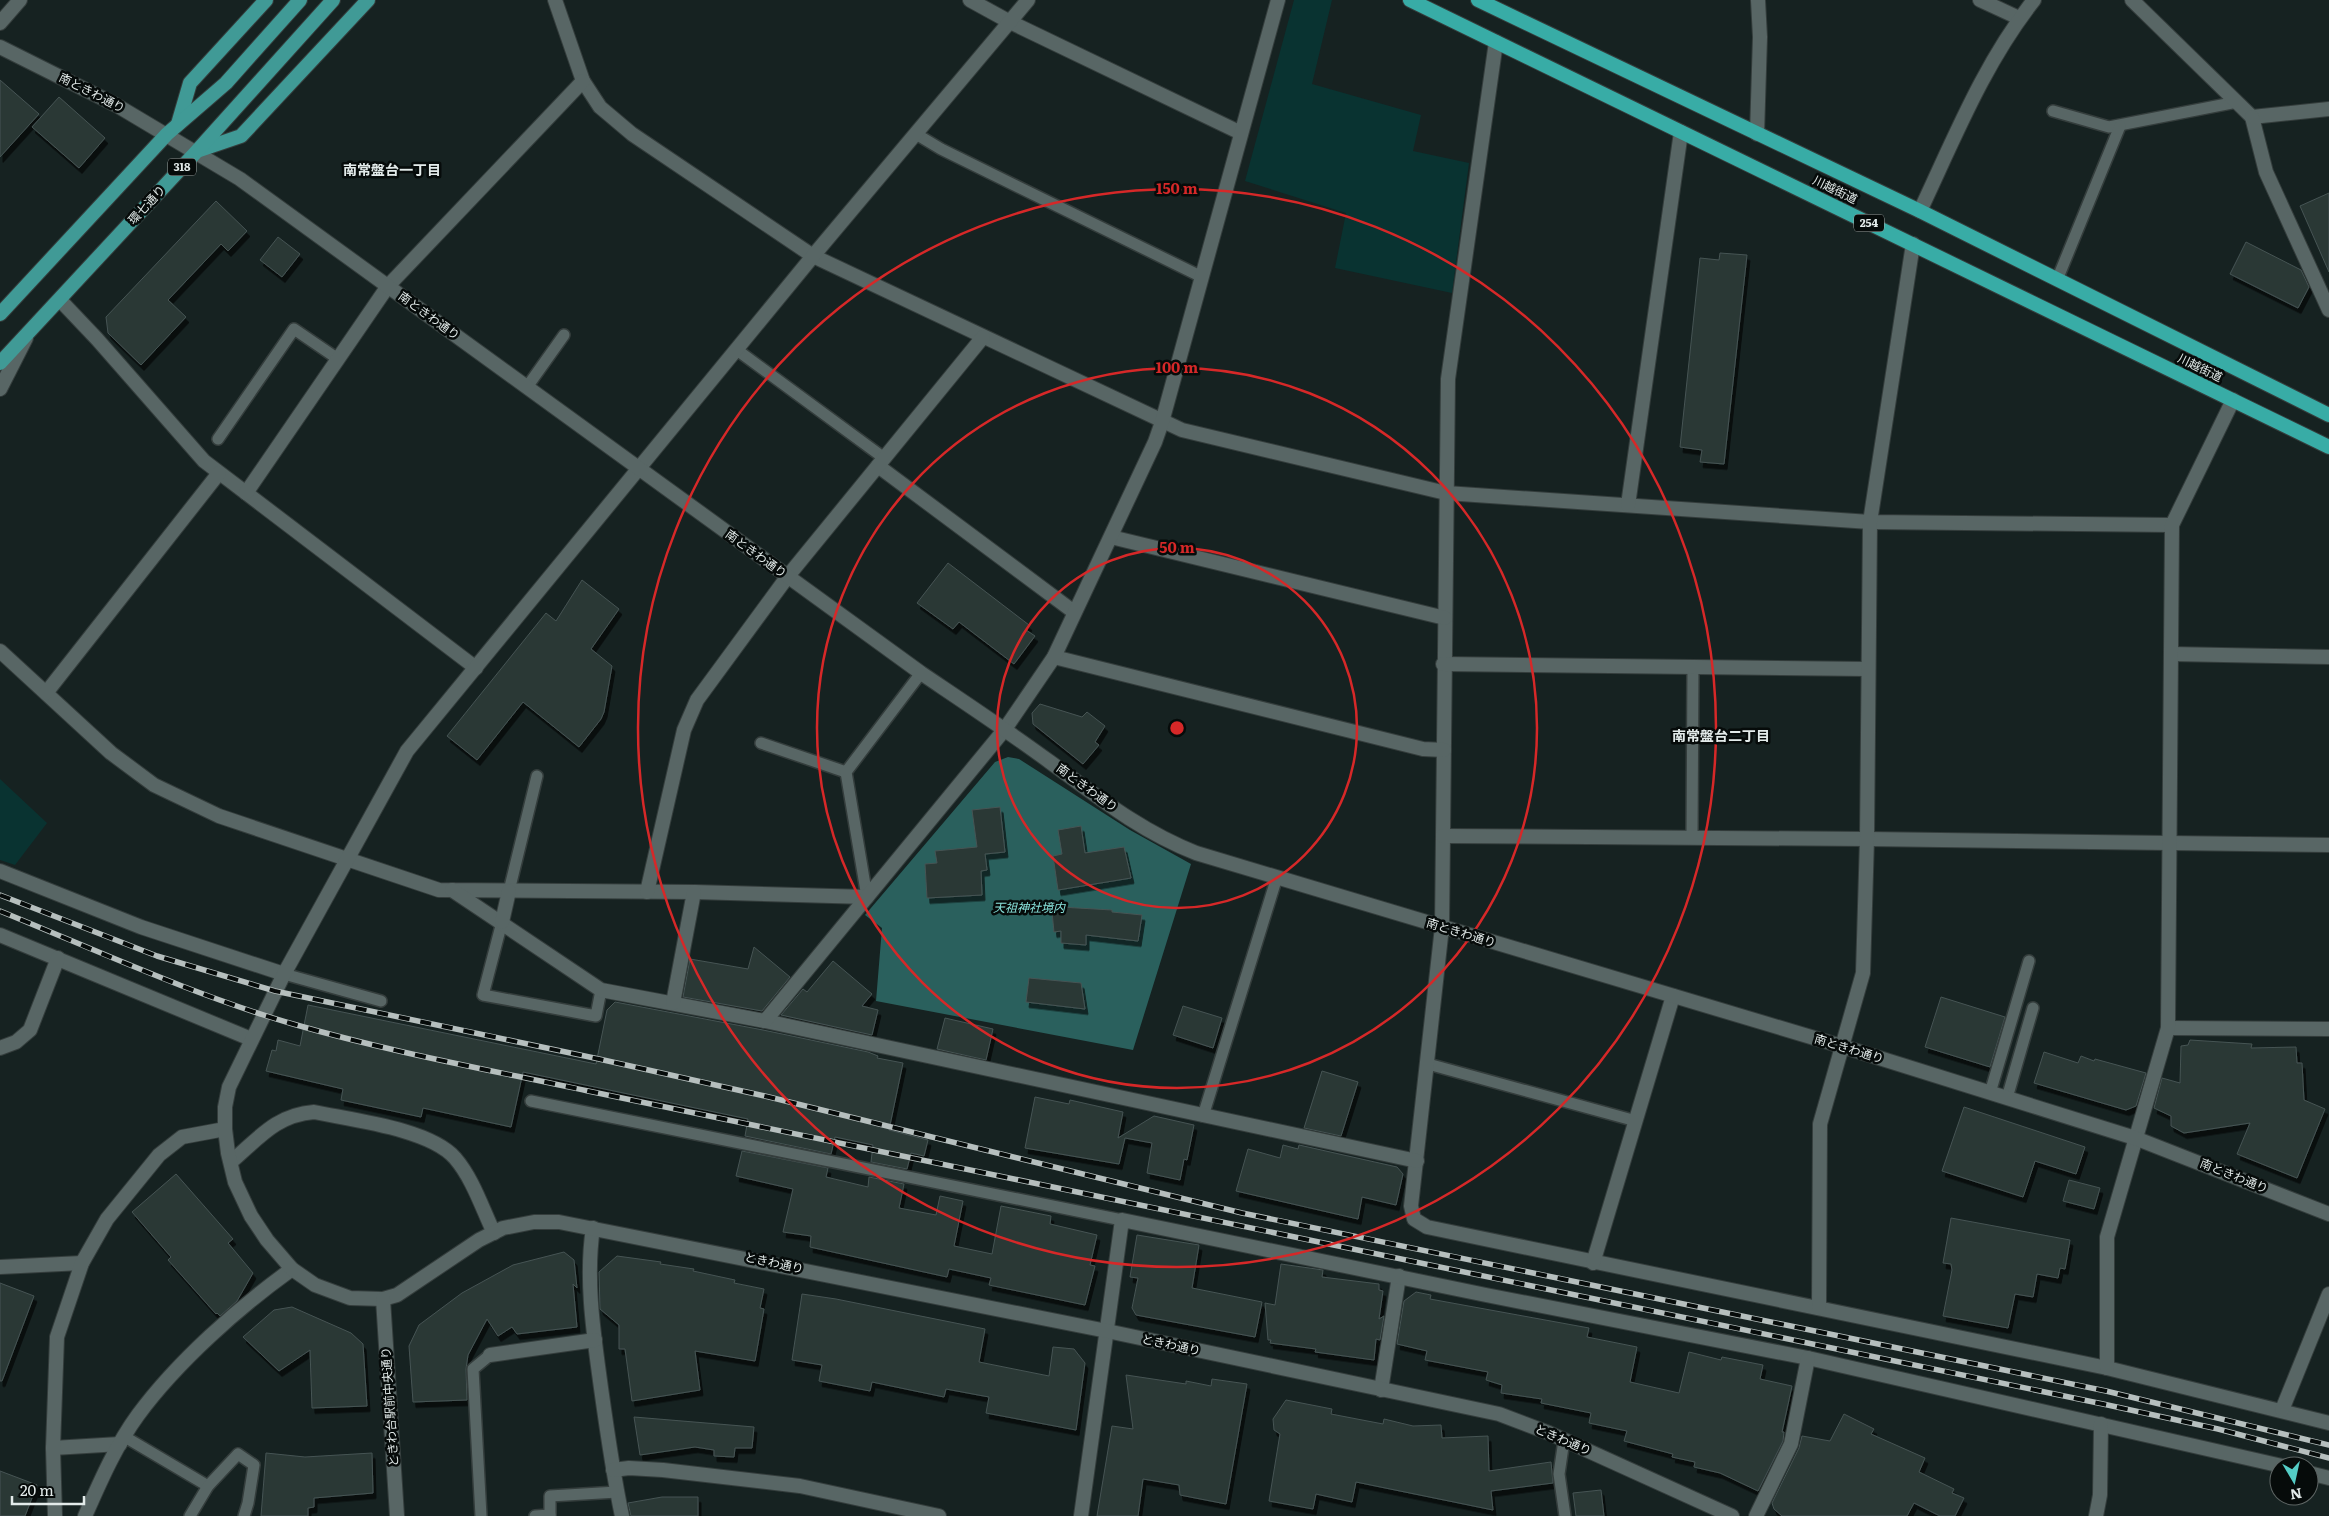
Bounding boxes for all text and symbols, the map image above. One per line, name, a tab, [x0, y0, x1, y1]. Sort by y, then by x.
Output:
street label: 南ときわ通り	[56, 68, 129, 116]
road number: 318	[168, 158, 196, 176]
district label: 南常盤台一丁目	[343, 159, 441, 179]
street label: 川越街道	[1810, 170, 1861, 208]
text: 150 m	[1156, 176, 1198, 199]
street label: 環七通り	[123, 181, 169, 228]
road number: 254	[1854, 214, 1884, 232]
street label: 南ときわ通り	[395, 287, 464, 344]
street label: 川越街道	[2175, 348, 2226, 386]
text: 100 m	[1156, 355, 1198, 378]
street label: 南ときわ通り	[722, 525, 791, 582]
text: 50 m	[1159, 535, 1195, 558]
centre of rings	[1168, 719, 1186, 737]
district label: 南常盤台二丁目	[1672, 725, 1770, 745]
street label: 南ときわ通り	[1053, 759, 1122, 816]
park label: 天祖神社境内	[993, 898, 1066, 916]
street label: 南ときわ通り	[1424, 913, 1498, 951]
street label: 南ときわ通り	[1812, 1029, 1886, 1067]
street label: 南ときわ通り	[2198, 1153, 2271, 1197]
street label: ときわ通り	[743, 1247, 805, 1277]
street label: ときわ通り	[1140, 1329, 1202, 1359]
street label: ときわ台駅前中央通り	[376, 1347, 402, 1468]
street label: ときわ通り	[1532, 1419, 1595, 1459]
north arrow	[2269, 1456, 2319, 1506]
scale bar	[12, 1474, 85, 1506]
text: 20 m	[20, 1478, 54, 1501]
text: N	[2289, 1484, 2304, 1506]

